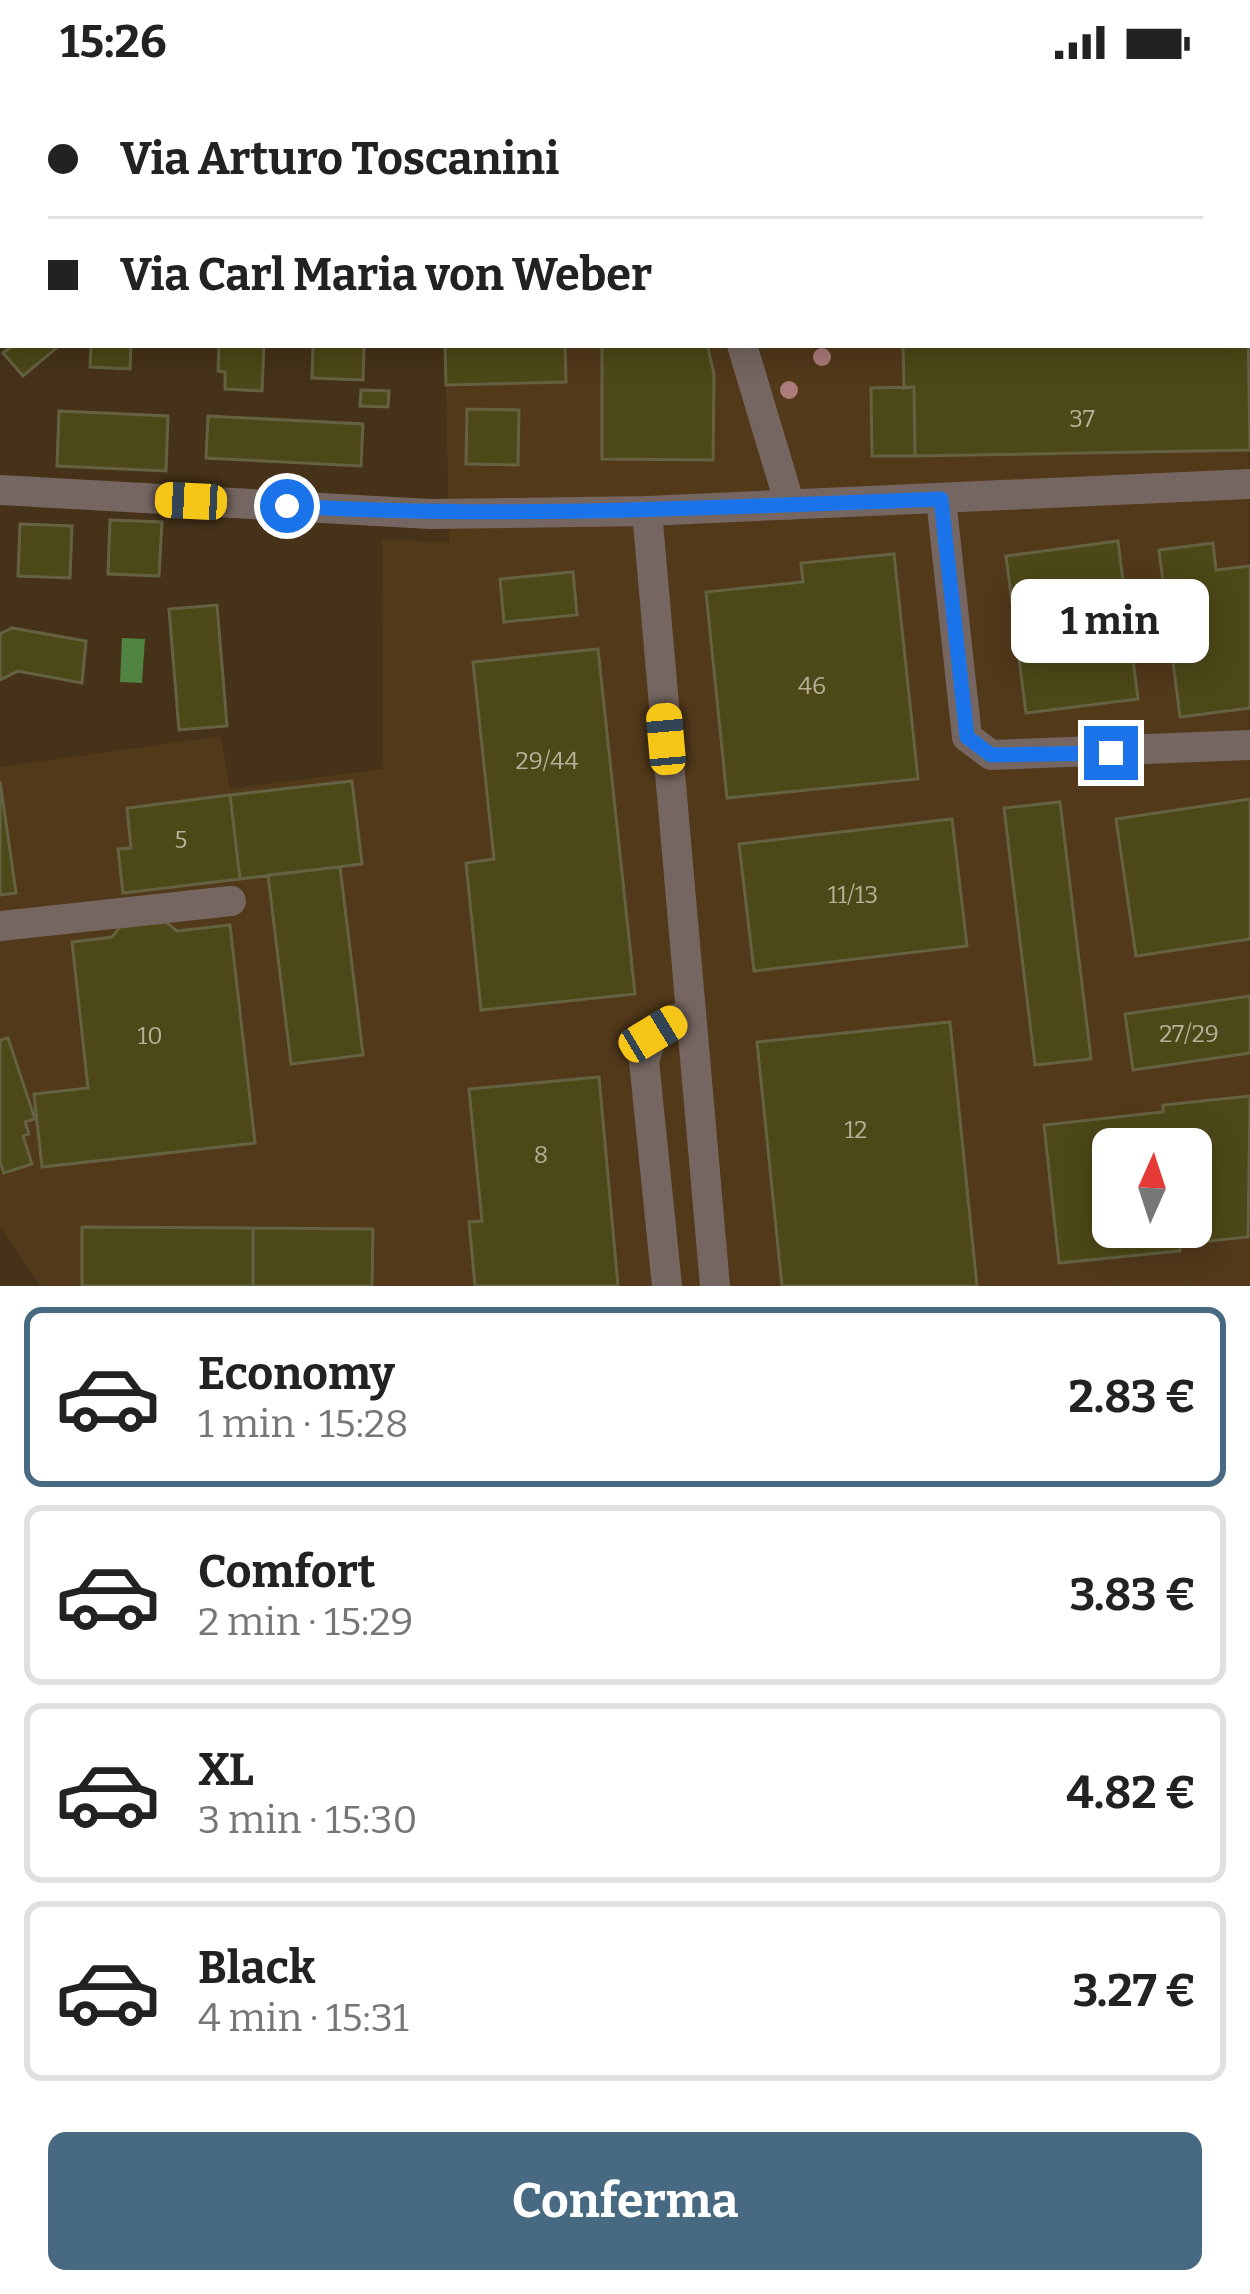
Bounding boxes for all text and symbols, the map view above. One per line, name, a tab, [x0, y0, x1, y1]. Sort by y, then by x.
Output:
text: 15:26	[60, 15, 166, 69]
text: Via Arturo Toscanini	[120, 132, 559, 186]
text: Via Carl Maria von Weber	[120, 248, 652, 302]
house number: 37	[1069, 405, 1095, 433]
route start	[260, 479, 314, 533]
car	[154, 481, 228, 521]
callout: 1 min	[1012, 579, 1210, 663]
text: 1 min	[1061, 598, 1159, 644]
house number: 46	[798, 672, 826, 700]
car	[645, 702, 687, 776]
route end	[1084, 726, 1138, 780]
house number: 29/44	[516, 747, 578, 775]
house number: 5	[175, 826, 187, 854]
house number: 11/13	[828, 881, 878, 909]
car	[613, 1000, 693, 1068]
house number: 27/29	[1159, 1020, 1219, 1048]
house number: 10	[137, 1022, 163, 1050]
house number: 12	[845, 1116, 867, 1144]
north arrow	[1092, 1128, 1212, 1248]
map controls	[1092, 1128, 1212, 1248]
house number: 8	[534, 1141, 548, 1169]
icon: car	[54, 1343, 162, 1451]
text: Economy	[198, 1347, 395, 1401]
text: 2.83 €	[1069, 1370, 1196, 1424]
text: 1 min · 15:28	[198, 1401, 409, 1447]
icon: car	[54, 1541, 162, 1649]
text: Comfort	[198, 1545, 376, 1599]
text: 3.83 €	[1070, 1568, 1196, 1622]
text: 2 min · 15:29	[198, 1599, 413, 1645]
icon: car	[54, 1739, 162, 1847]
text: XL	[198, 1743, 254, 1797]
text: 4.82 €	[1066, 1766, 1196, 1820]
text: 3 min · 15:30	[198, 1797, 418, 1843]
icon: car	[54, 1937, 162, 2045]
text: Black	[198, 1941, 315, 1995]
text: 3.27 €	[1072, 1964, 1196, 2018]
text: 4 min · 15:31	[198, 1995, 409, 2041]
button: Conferma	[48, 2132, 1202, 2270]

